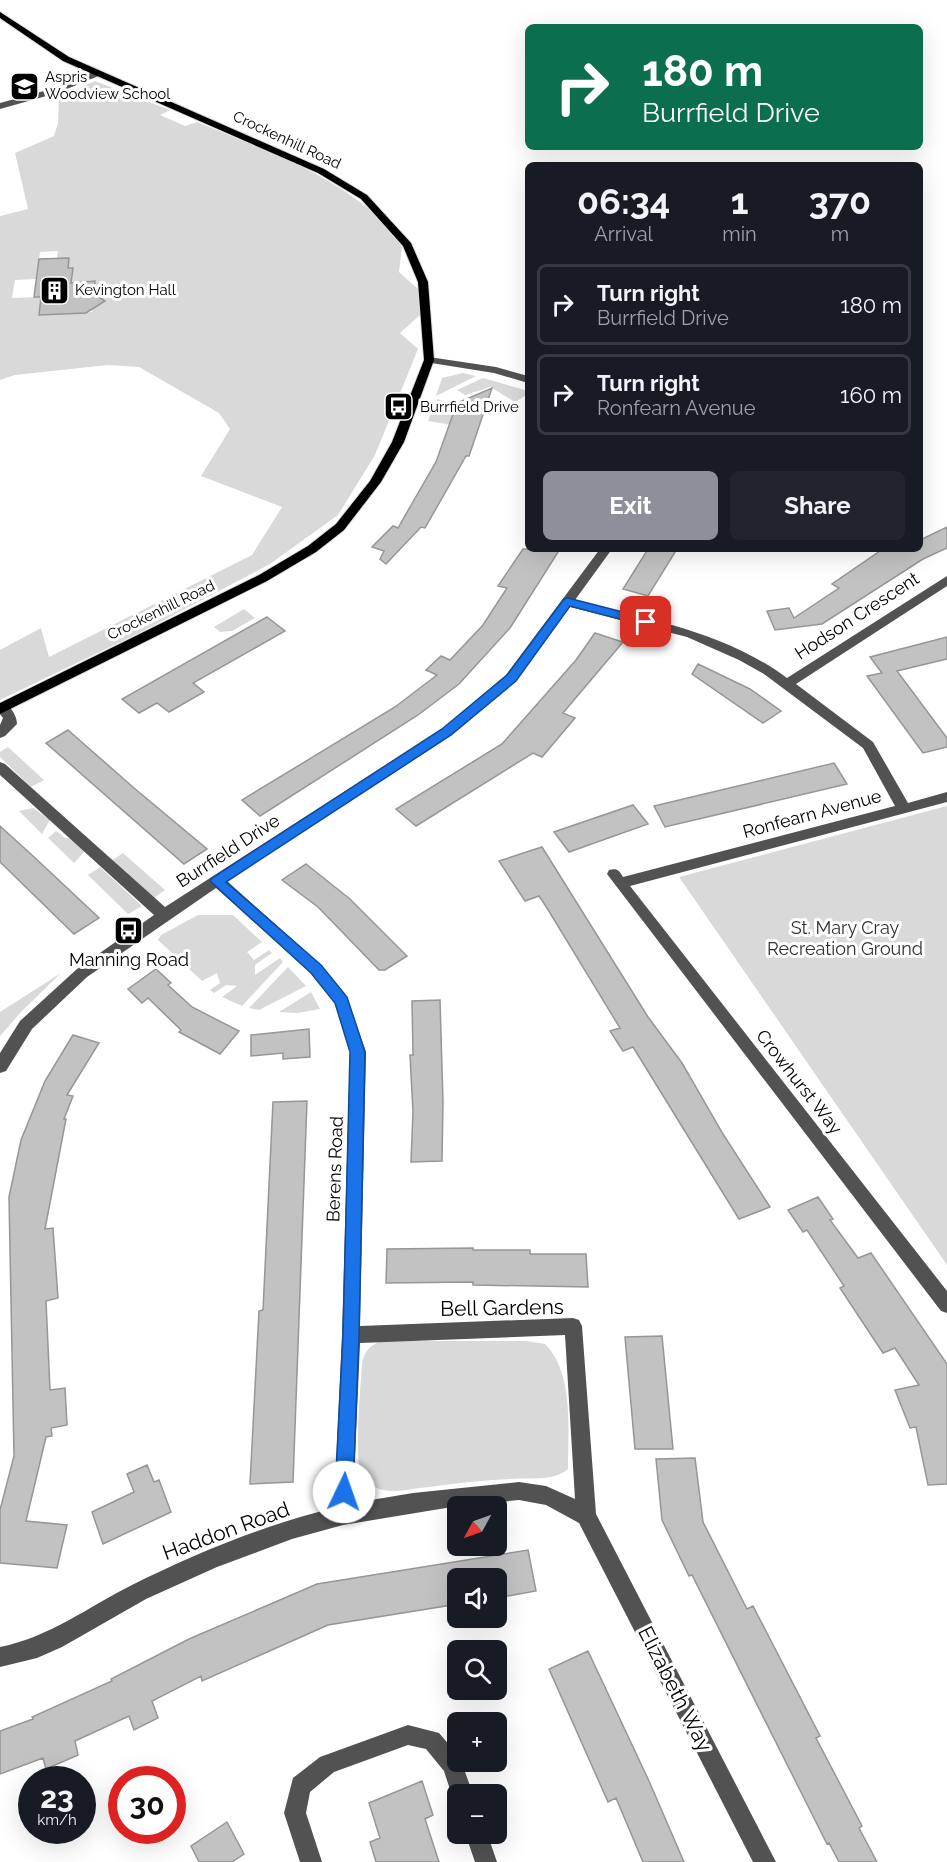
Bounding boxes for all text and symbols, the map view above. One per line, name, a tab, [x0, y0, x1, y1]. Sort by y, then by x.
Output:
text: 180 m	[642, 47, 763, 96]
icon: right	[543, 48, 621, 126]
place label: Aspris Woodview School	[45, 68, 171, 103]
school or university icon: Aspris Woodview School	[8, 70, 40, 102]
text: Burrfield Drive	[642, 97, 820, 128]
street label: Crockenhill Road	[230, 107, 344, 173]
text: 06:34	[577, 180, 670, 222]
text: 1	[731, 180, 748, 222]
text: 370	[809, 180, 871, 222]
text: Arrival	[594, 222, 653, 246]
text: min	[722, 222, 757, 246]
text: m	[831, 222, 849, 246]
building icon: Kevington Hall	[38, 274, 70, 306]
text: Turn right	[597, 280, 700, 306]
place label: Kevington Hall	[75, 281, 177, 299]
icon: right	[546, 288, 579, 321]
text: 180 m	[840, 292, 902, 318]
text: Burrfield Drive	[597, 306, 729, 330]
text: Turn right	[597, 370, 700, 396]
icon: right	[546, 378, 579, 411]
text: 160 m	[840, 382, 902, 408]
bus stop icon: Burrfield Drive	[383, 391, 415, 423]
text: Ronfearn Avenue	[597, 396, 755, 420]
place label: Burrfield Drive	[420, 398, 519, 416]
button: Exit	[543, 471, 718, 540]
button: Share	[730, 471, 905, 540]
street label: Hodson Crescent	[791, 568, 923, 664]
street label: Crockenhill Road	[104, 576, 218, 644]
pin	[620, 596, 671, 647]
icon: arrive	[629, 605, 662, 638]
street label: Ronfearn Avenue	[740, 785, 884, 842]
street label: Burrfield Drive	[172, 809, 284, 892]
bus stop icon: Manning Road	[113, 915, 145, 947]
park label: St. Mary Cray Recreation Ground	[767, 917, 923, 959]
place label: Manning Road	[69, 949, 189, 970]
street label: Crowhurst Way	[752, 1025, 847, 1138]
street label: Berens Road	[322, 1116, 347, 1222]
street label: Bell Gardens	[440, 1294, 564, 1321]
position arrow	[312, 1460, 376, 1524]
street label: Haddon Road	[159, 1496, 293, 1565]
north arrow	[447, 1496, 507, 1556]
map controls	[447, 1496, 507, 1844]
button: sound	[447, 1568, 507, 1628]
street label: Elizabeth Way	[633, 1622, 718, 1756]
button: search	[447, 1640, 507, 1700]
button: +	[447, 1712, 507, 1772]
speed limit sign: 30	[108, 1766, 186, 1844]
text: 23	[40, 1780, 74, 1815]
button: −	[447, 1784, 507, 1844]
text: km/h	[37, 1811, 77, 1829]

